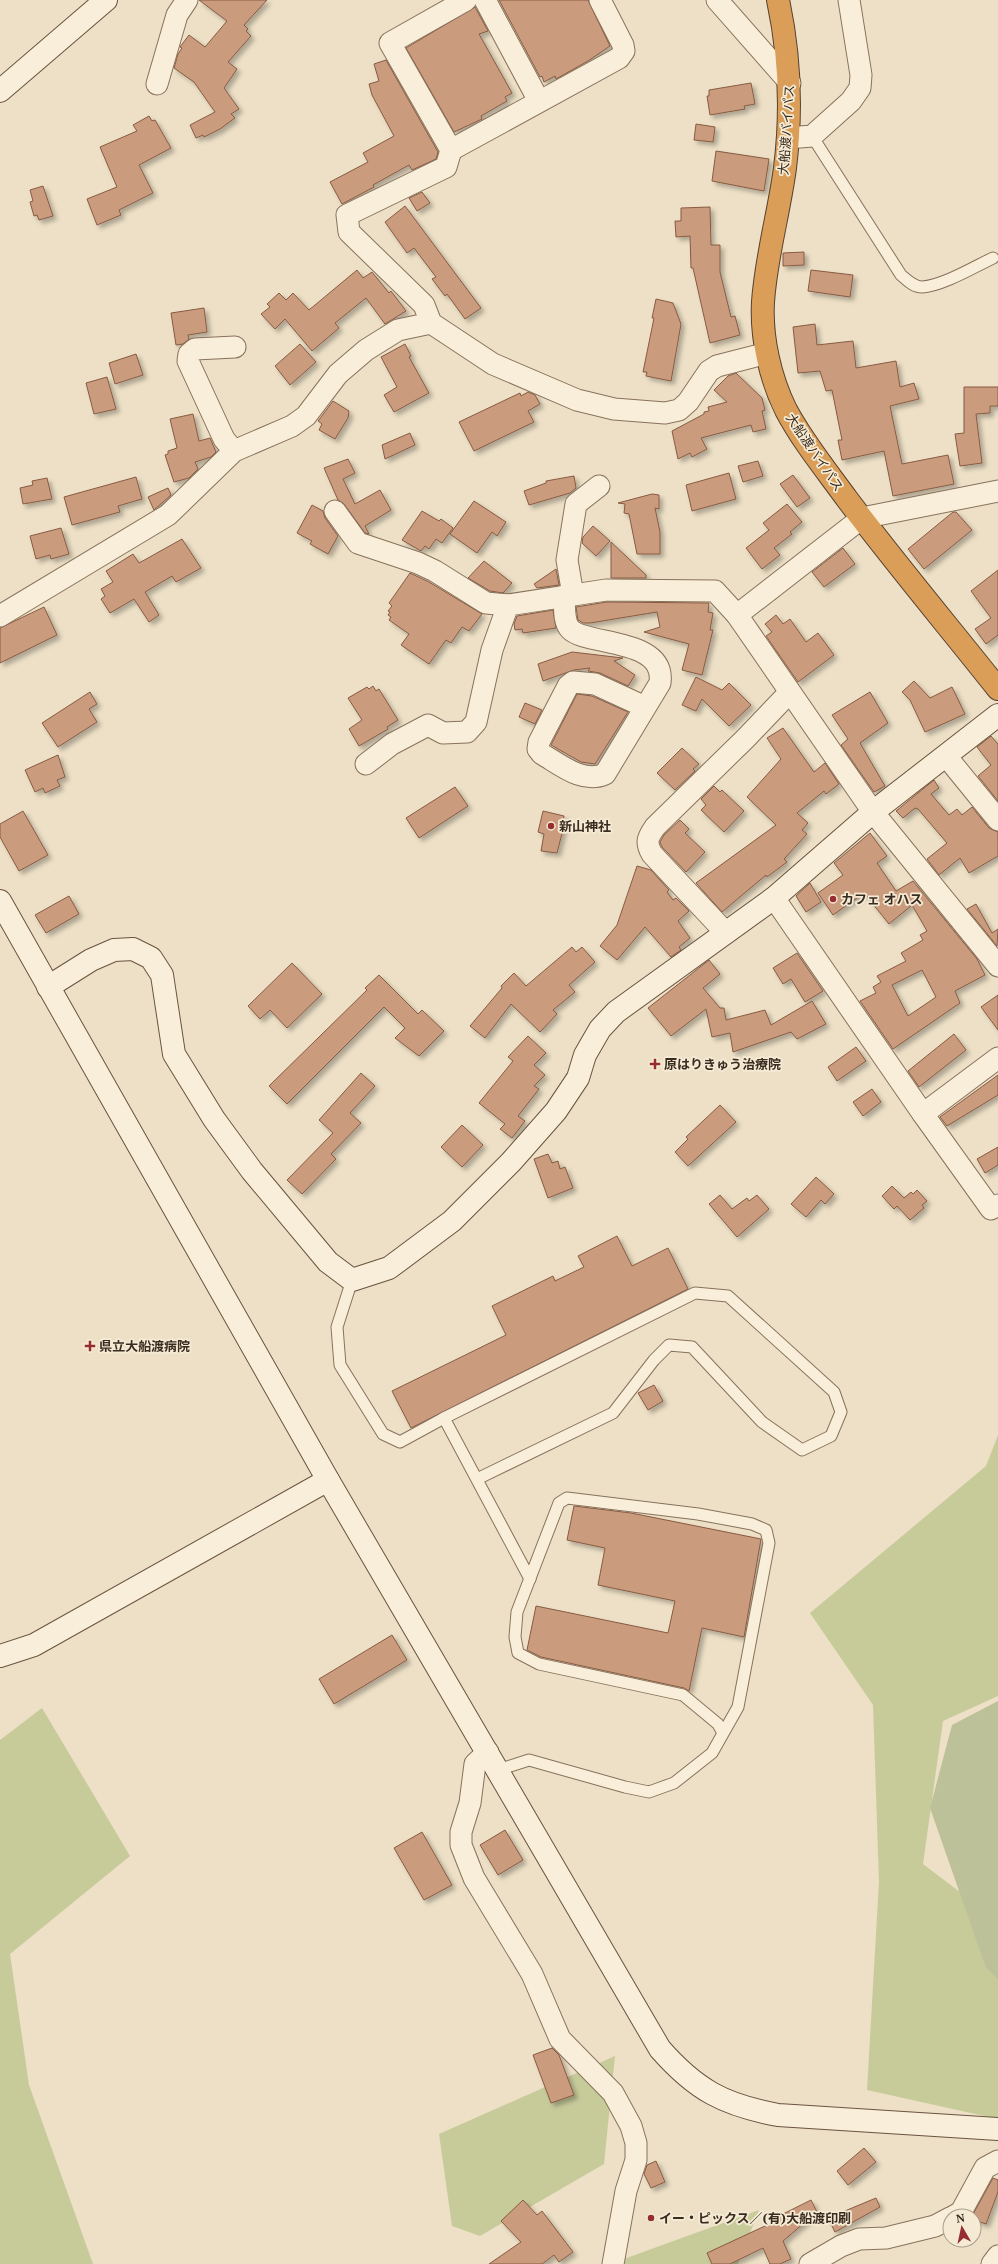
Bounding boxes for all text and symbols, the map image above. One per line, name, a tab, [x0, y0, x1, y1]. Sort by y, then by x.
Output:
street label: 大船渡バイパス	[774, 84, 798, 176]
street label: 大船渡バイパス	[782, 409, 848, 495]
place label: 新山神社	[559, 817, 611, 835]
marker: 新山神社	[546, 821, 556, 831]
place label: カフェ オハス	[841, 890, 922, 908]
marker: カフェ オハス	[828, 894, 838, 904]
place label: 原はりきゅう治療院	[664, 1055, 781, 1073]
marker: 原はりきゅう治療院	[649, 1058, 661, 1070]
place label: 県立大船渡病院	[99, 1337, 190, 1355]
marker: 県立大船渡病院	[84, 1340, 96, 1352]
north arrow	[942, 2208, 982, 2248]
place label: イー・ピックス／(有)大船渡印刷	[659, 2209, 851, 2227]
text: N	[955, 2209, 966, 2226]
marker: イー・ピックス／(有)大船渡印刷	[646, 2213, 656, 2223]

